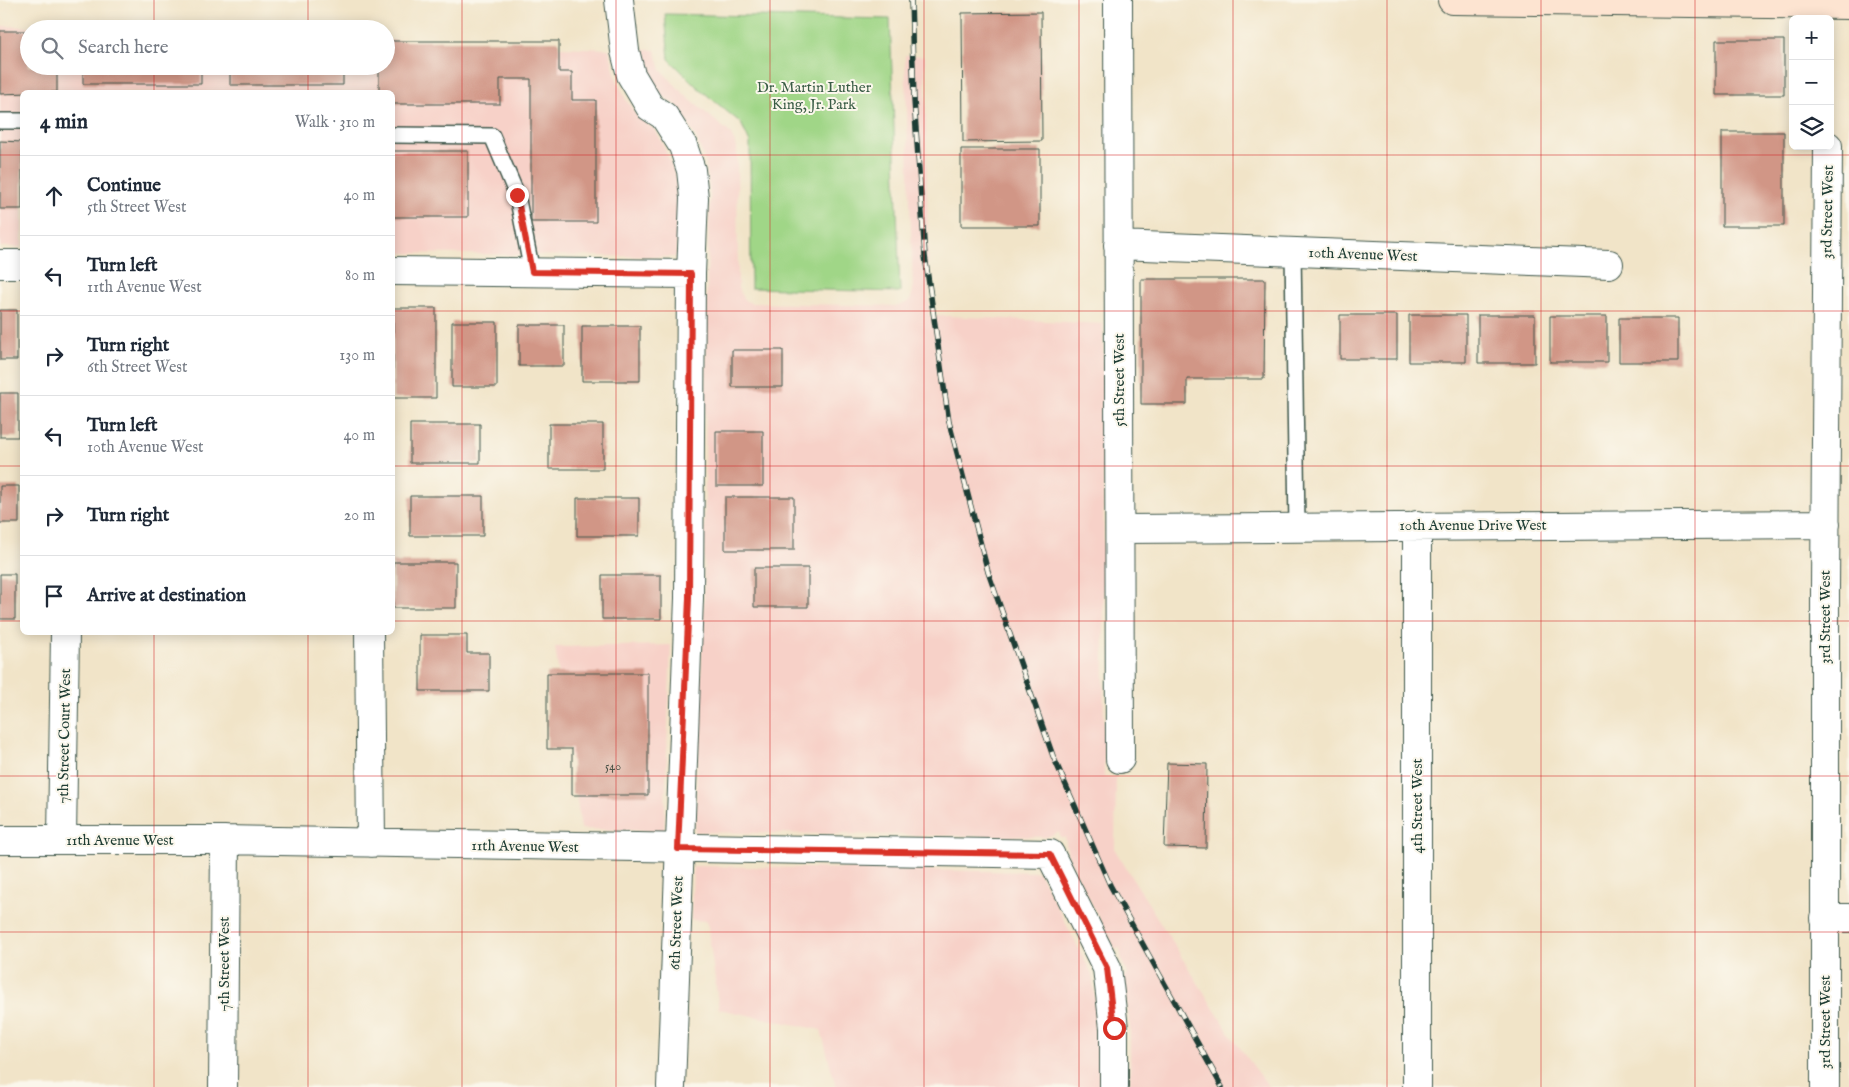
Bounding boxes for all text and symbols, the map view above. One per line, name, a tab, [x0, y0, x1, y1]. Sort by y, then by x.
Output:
map controls	[1789, 15, 1834, 150]
button: +	[1789, 15, 1834, 60]
search box	[20, 20, 395, 75]
icon: search	[38, 34, 66, 62]
text: Search here	[78, 36, 169, 60]
button: −	[1789, 60, 1834, 105]
park label: Dr. Martin Luther King, Jr. Park	[757, 78, 872, 114]
button: layers	[1789, 105, 1834, 150]
text: 4 min	[40, 109, 88, 136]
text: Walk · 310 m	[295, 113, 375, 133]
street label: 3rd Street West	[1817, 165, 1838, 259]
text: Continue	[87, 174, 161, 198]
icon: ahead	[40, 182, 68, 210]
route end	[506, 184, 529, 207]
text: 40 m	[343, 186, 375, 206]
text: 5th Street West	[87, 198, 186, 218]
street label: 10th Avenue West	[1308, 243, 1418, 266]
text: Turn left	[87, 254, 158, 278]
icon: left	[40, 262, 68, 290]
text: 80 m	[345, 266, 375, 286]
text: 11th Avenue West	[87, 278, 202, 298]
street label: 5th Street West	[1110, 333, 1129, 427]
text: Turn right	[87, 334, 169, 358]
icon: right	[40, 342, 68, 370]
text: 130 m	[339, 346, 375, 366]
text: 6th Street West	[87, 358, 187, 378]
text: Turn left	[87, 414, 158, 438]
icon: left	[40, 422, 68, 450]
text: 40 m	[343, 426, 375, 446]
text: 10th Avenue West	[87, 438, 204, 458]
icon: right	[40, 502, 68, 530]
text: Turn right	[87, 504, 169, 528]
text: 20 m	[344, 506, 375, 526]
street label: 10th Avenue Drive West	[1399, 516, 1547, 535]
street label: 3rd Street West	[1816, 570, 1835, 664]
icon: arrive	[40, 582, 68, 610]
text: Arrive at destination	[87, 584, 246, 608]
street label: 7th Street Court West	[54, 668, 75, 804]
street label: 4th Street West	[1408, 758, 1427, 854]
house number: 540	[605, 759, 621, 774]
street label: 11th Avenue West	[66, 831, 174, 850]
street label: 11th Avenue West	[471, 836, 579, 857]
street label: 6th Street West	[665, 876, 688, 970]
street label: 7th Street West	[215, 917, 234, 1011]
street label: 3rd Street West	[1816, 975, 1835, 1069]
route start	[1103, 1017, 1126, 1040]

